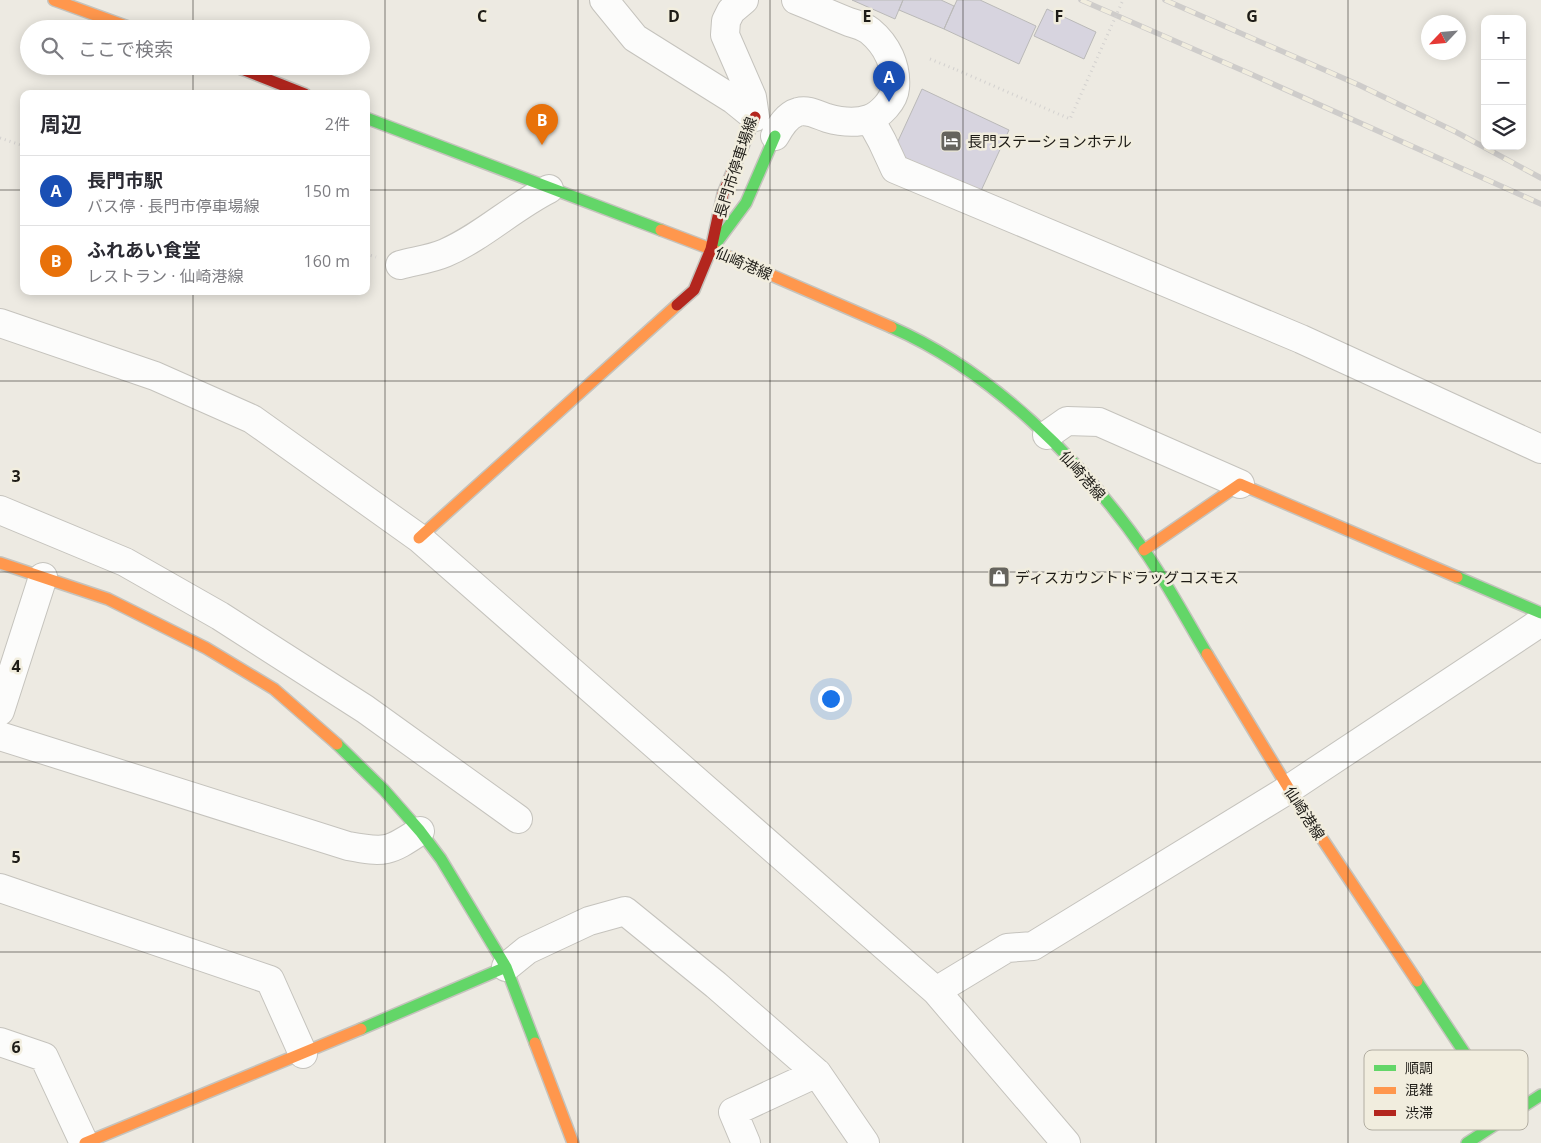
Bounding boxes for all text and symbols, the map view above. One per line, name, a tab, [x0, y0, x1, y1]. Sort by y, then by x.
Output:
text: C	[477, 5, 487, 27]
text: D	[668, 5, 680, 27]
text: E	[863, 5, 872, 27]
text: F	[1055, 5, 1063, 27]
text: G	[1246, 5, 1258, 27]
north arrow	[1421, 15, 1466, 60]
map controls	[1481, 15, 1526, 150]
button: +	[1481, 15, 1526, 60]
search box	[20, 20, 370, 75]
icon: search	[38, 34, 66, 62]
text: ここで検索	[78, 36, 173, 62]
button: −	[1481, 60, 1526, 105]
pin: A	[873, 61, 905, 102]
pin: B	[526, 104, 558, 145]
button: layers	[1481, 105, 1526, 150]
text: 周辺	[40, 110, 82, 138]
text: 2件	[325, 113, 350, 135]
street label: 長門市停車場線	[709, 114, 761, 220]
hotel icon: 長門ステーションホテル	[939, 129, 963, 153]
place label: 長門ステーションホテル	[967, 131, 1132, 151]
text: 長門市駅	[87, 167, 163, 193]
text: A	[50, 180, 62, 202]
text: 150 m	[304, 180, 350, 202]
text: バス停 · 長門市停車場線	[87, 195, 260, 217]
text: ふれあい食堂	[87, 237, 201, 263]
street label: 仙崎港線	[712, 242, 776, 284]
text: B	[51, 250, 61, 272]
text: 160 m	[304, 250, 350, 272]
text: レストラン · 仙崎港線	[87, 265, 244, 287]
street label: 仙崎港線	[1055, 446, 1111, 504]
text: 3	[11, 465, 21, 487]
shop icon: ディスカウントドラッグコスモス	[987, 565, 1011, 589]
place label: ディスカウントドラッグコスモス	[1015, 567, 1239, 587]
text: 4	[11, 655, 21, 677]
your location	[818, 686, 844, 712]
street label: 仙崎港線	[1280, 782, 1330, 844]
text: 5	[11, 846, 21, 868]
text: 6	[11, 1036, 21, 1058]
legend	[1364, 1050, 1528, 1130]
text: 順調	[1405, 1058, 1433, 1077]
text: 混雑	[1405, 1080, 1433, 1099]
text: 渋滞	[1405, 1103, 1433, 1122]

